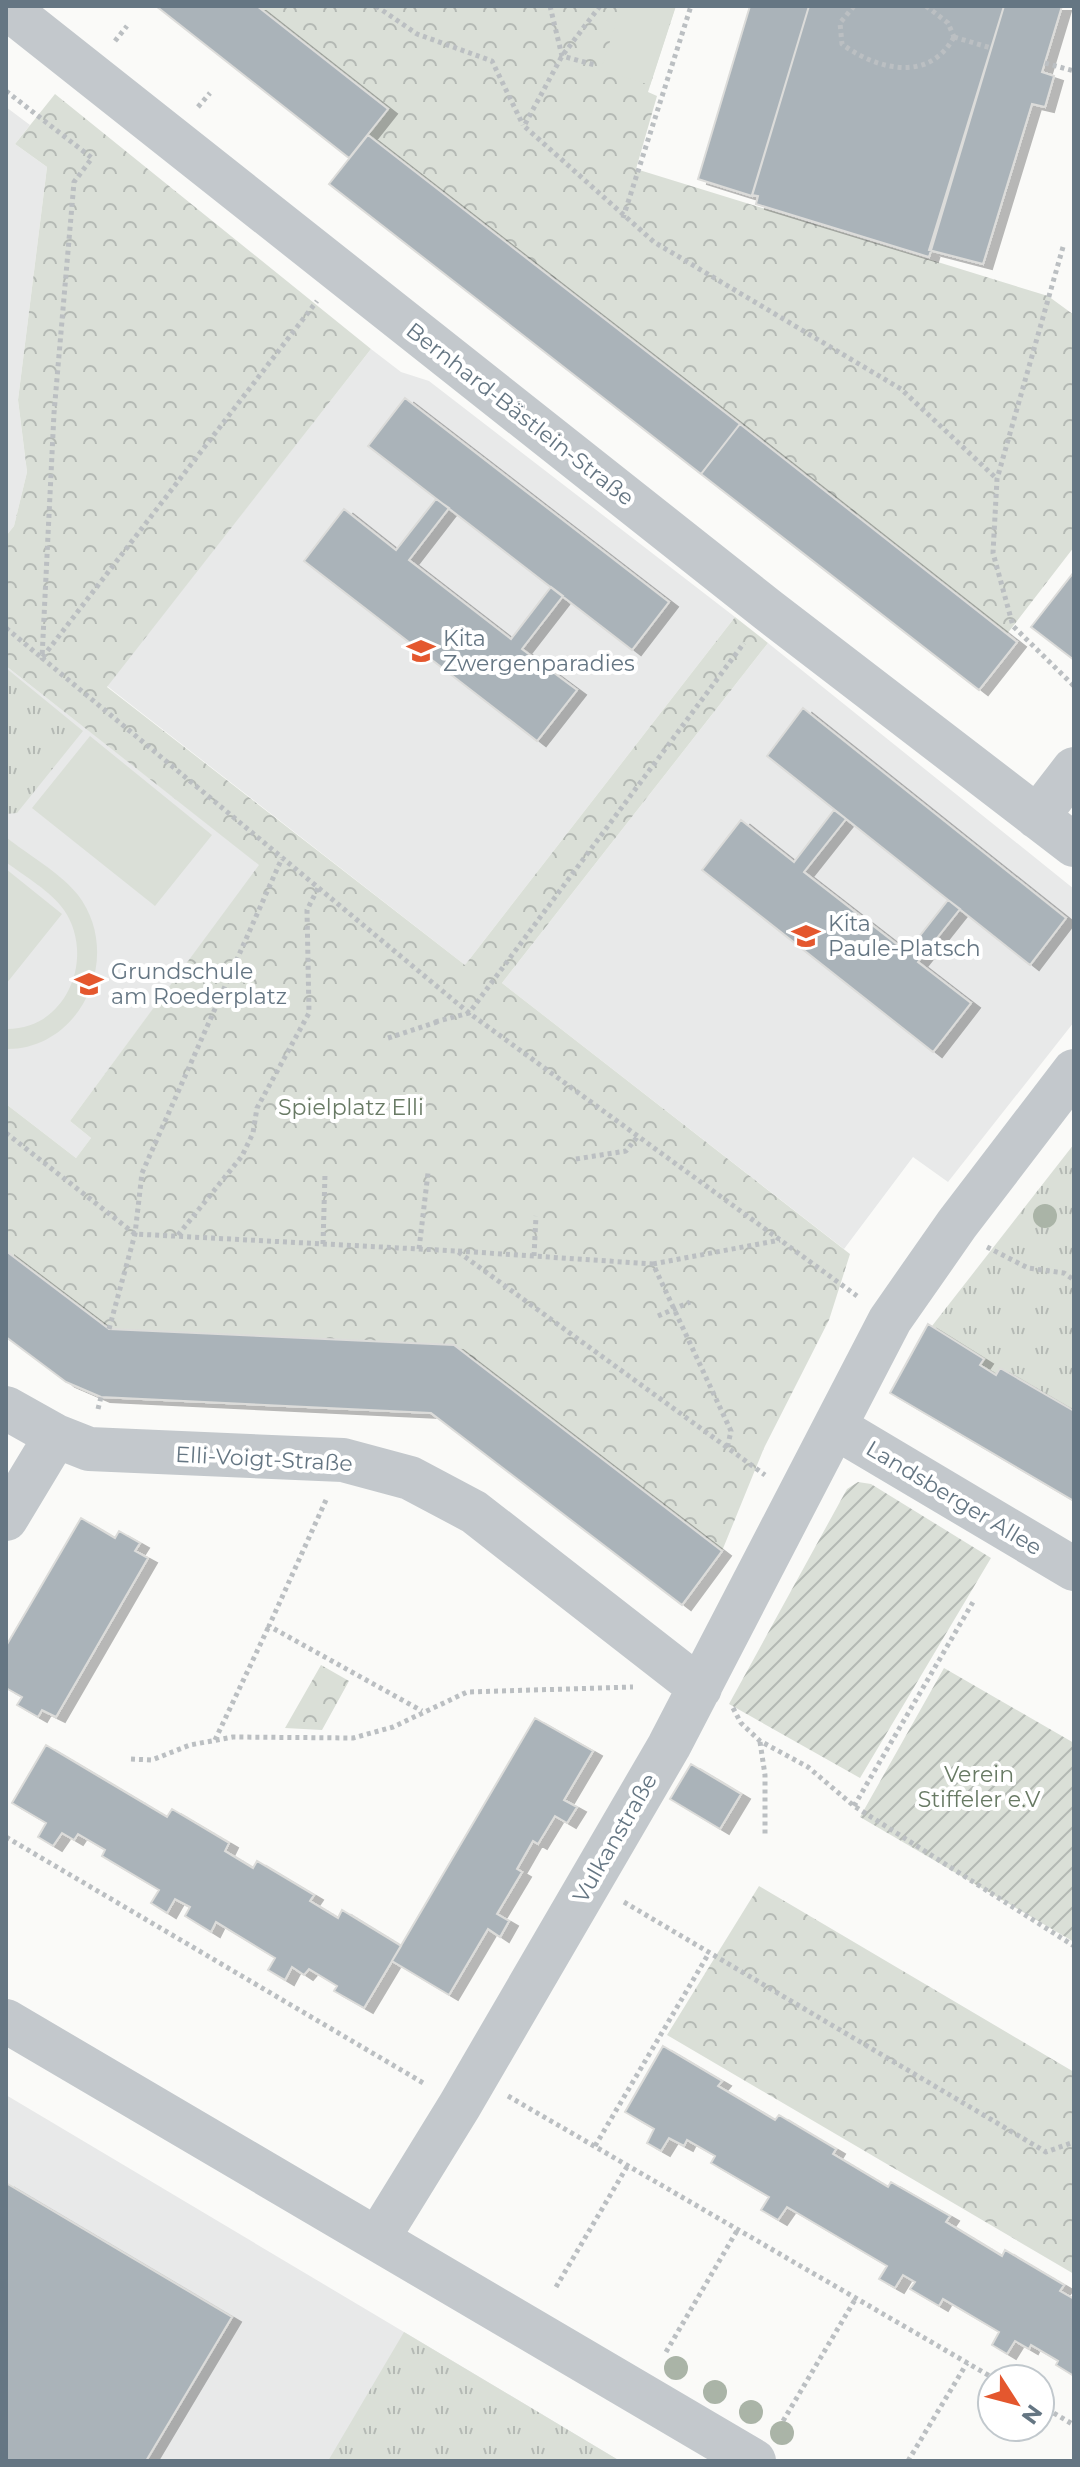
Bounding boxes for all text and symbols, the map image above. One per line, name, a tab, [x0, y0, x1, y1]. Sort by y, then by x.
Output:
street label: Bernhard-Bästlein-Straße	[401, 317, 639, 511]
place label: Kita Zwergenparadies	[443, 625, 635, 677]
school or university icon: Kita Zwergenparadies	[406, 636, 436, 666]
place label: Kita Paule-Platsch	[828, 910, 981, 962]
school or university icon: Kita Paule-Platsch	[791, 921, 821, 951]
place label: Grundschule am Roederplatz	[111, 958, 287, 1010]
school or university icon: Grundschule am Roederplatz	[74, 969, 104, 999]
park label: Spielplatz Elli	[278, 1094, 424, 1121]
street label: Landsberger Allee	[861, 1435, 1047, 1561]
street label: Elli-Voigt-Straße	[175, 1441, 353, 1477]
park label: Verein Stiffeler e.V	[918, 1761, 1041, 1813]
street label: Vulkanstraße	[567, 1769, 663, 1907]
north arrow	[976, 2363, 1056, 2443]
text: N	[1016, 2399, 1048, 2430]

